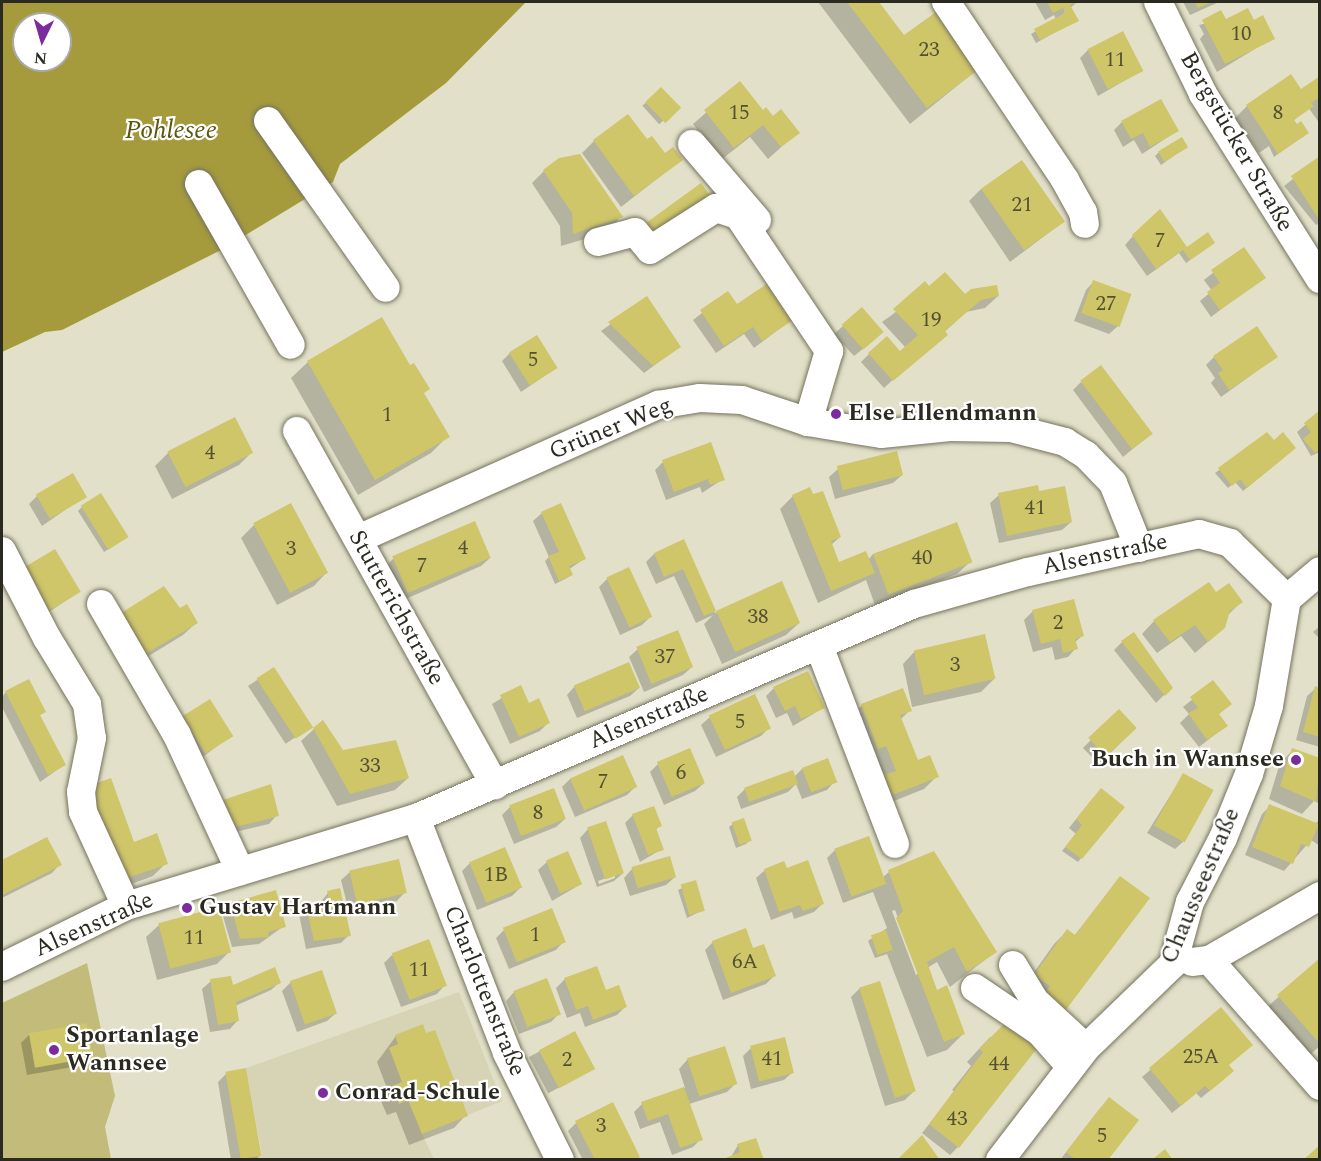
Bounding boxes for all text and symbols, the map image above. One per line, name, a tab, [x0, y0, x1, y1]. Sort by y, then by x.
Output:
north arrow	[12, 12, 72, 72]
house number: 10	[1231, 21, 1251, 47]
house number: 23	[919, 37, 939, 63]
text: N	[33, 45, 48, 70]
house number: 11	[1105, 47, 1125, 73]
street label: Bergstücker Straße	[1173, 47, 1299, 237]
house number: 15	[729, 100, 749, 126]
house number: 8	[1273, 100, 1283, 126]
water label: Pohlesee	[125, 115, 217, 147]
house number: 21	[1012, 192, 1032, 218]
house number: 7	[1155, 228, 1165, 254]
house number: 27	[1096, 291, 1116, 317]
house number: 19	[921, 307, 941, 333]
house number: 5	[528, 347, 538, 373]
street label: Grüner Weg	[545, 391, 677, 467]
place label: Else Ellendmann	[848, 400, 1037, 428]
house number: 1	[382, 402, 392, 428]
marker: Else Ellendmann	[829, 407, 843, 421]
house number: 4	[205, 440, 215, 466]
house number: 41	[1025, 495, 1045, 521]
street label: Stutterichstraße	[342, 526, 450, 690]
street label: Alsenstraße	[1040, 528, 1170, 582]
house number: 4	[458, 535, 468, 561]
house number: 3	[286, 536, 296, 562]
house number: 40	[912, 545, 932, 571]
house number: 7	[417, 553, 427, 579]
house number: 38	[748, 604, 768, 630]
house number: 2	[1053, 610, 1063, 636]
house number: 37	[655, 644, 675, 670]
house number: 3	[950, 652, 960, 678]
street label: Alsenstraße	[585, 680, 713, 756]
house number: 5	[735, 709, 745, 735]
place label: Buch in Wannsee	[1091, 746, 1284, 774]
house number: 33	[360, 753, 380, 779]
marker: Buch in Wannsee	[1289, 753, 1303, 767]
house number: 6	[676, 760, 686, 786]
house number: 7	[598, 769, 608, 795]
house number: 8	[533, 800, 543, 826]
street label: Chausseestraße	[1155, 804, 1247, 968]
house number: 1B	[484, 862, 508, 888]
street label: Alsenstraße	[30, 886, 158, 964]
place label: Gustav Hartmann	[199, 894, 396, 922]
marker: Gustav Hartmann	[180, 901, 194, 915]
street label: Charlottenstraße	[437, 901, 531, 1081]
house number: 1	[530, 922, 540, 948]
house number: 11	[184, 925, 204, 951]
house number: 6A	[732, 949, 758, 975]
house number: 11	[409, 957, 429, 983]
place label: Sportanlage Wannsee	[66, 1022, 199, 1078]
marker: Sportanlage Wannsee	[47, 1043, 61, 1057]
house number: 25A	[1183, 1044, 1219, 1070]
house number: 41	[762, 1046, 782, 1072]
house number: 2	[562, 1047, 572, 1073]
house number: 44	[989, 1051, 1009, 1077]
place label: Conrad-Schule	[335, 1079, 500, 1107]
marker: Conrad-Schule	[316, 1086, 330, 1100]
house number: 43	[947, 1106, 967, 1132]
house number: 3	[596, 1113, 606, 1139]
house number: 5	[1097, 1123, 1107, 1149]

